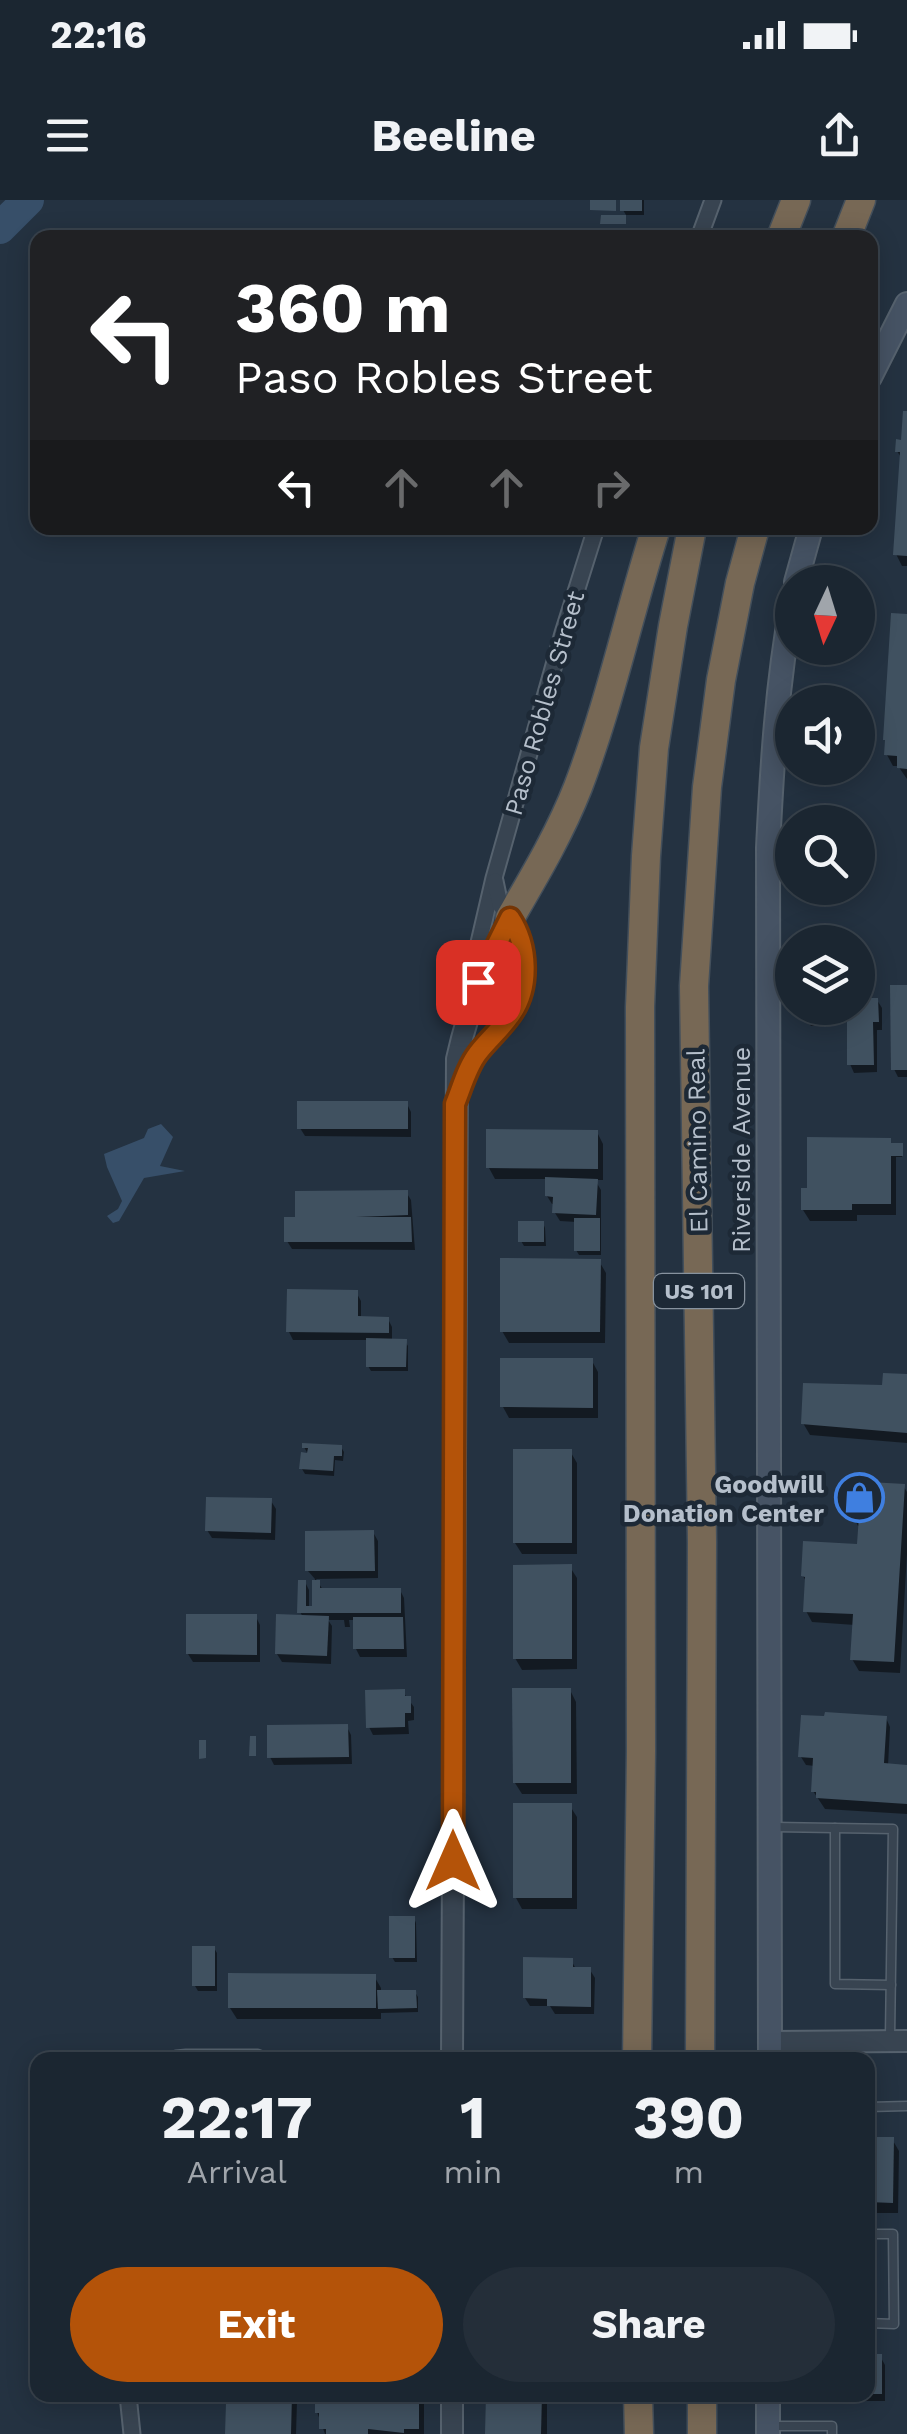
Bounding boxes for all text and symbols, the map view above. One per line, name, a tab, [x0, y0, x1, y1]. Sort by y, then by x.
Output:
text: 22:16	[50, 13, 147, 57]
icon: menu	[40, 108, 95, 163]
icon: share	[812, 108, 867, 163]
text: Beeline	[371, 109, 536, 162]
text: 360 m	[235, 267, 451, 349]
icon: left	[70, 270, 200, 400]
text: Paso Robles Street	[235, 351, 653, 404]
icon: left	[269, 460, 324, 515]
icon: ahead	[374, 460, 429, 515]
icon: ahead	[479, 460, 534, 515]
icon: right	[584, 460, 639, 515]
north arrow	[775, 565, 875, 665]
map controls	[775, 565, 875, 1025]
street label: Paso Robles Street	[499, 587, 591, 819]
button: sound	[775, 685, 875, 785]
button: search	[775, 805, 875, 905]
button: layers	[775, 925, 875, 1025]
pin	[436, 940, 521, 1025]
icon: arrive	[451, 955, 506, 1010]
street label: Riverside Avenue	[727, 1047, 756, 1253]
street label: El Camino Real	[681, 1048, 714, 1233]
road number: US 101	[654, 1274, 744, 1308]
place label: Goodwill Donation Center	[623, 1470, 825, 1528]
shop icon: Goodwill Donation Center	[833, 1472, 885, 1524]
position arrow	[401, 1809, 505, 1913]
text: 22:17	[161, 2082, 313, 2153]
text: 1	[460, 2082, 486, 2153]
text: 390	[633, 2082, 744, 2153]
text: Arrival	[187, 2153, 287, 2191]
text: min	[443, 2153, 502, 2191]
text: m	[673, 2153, 704, 2191]
button: Exit	[70, 2267, 443, 2382]
button: Share	[463, 2267, 835, 2382]

